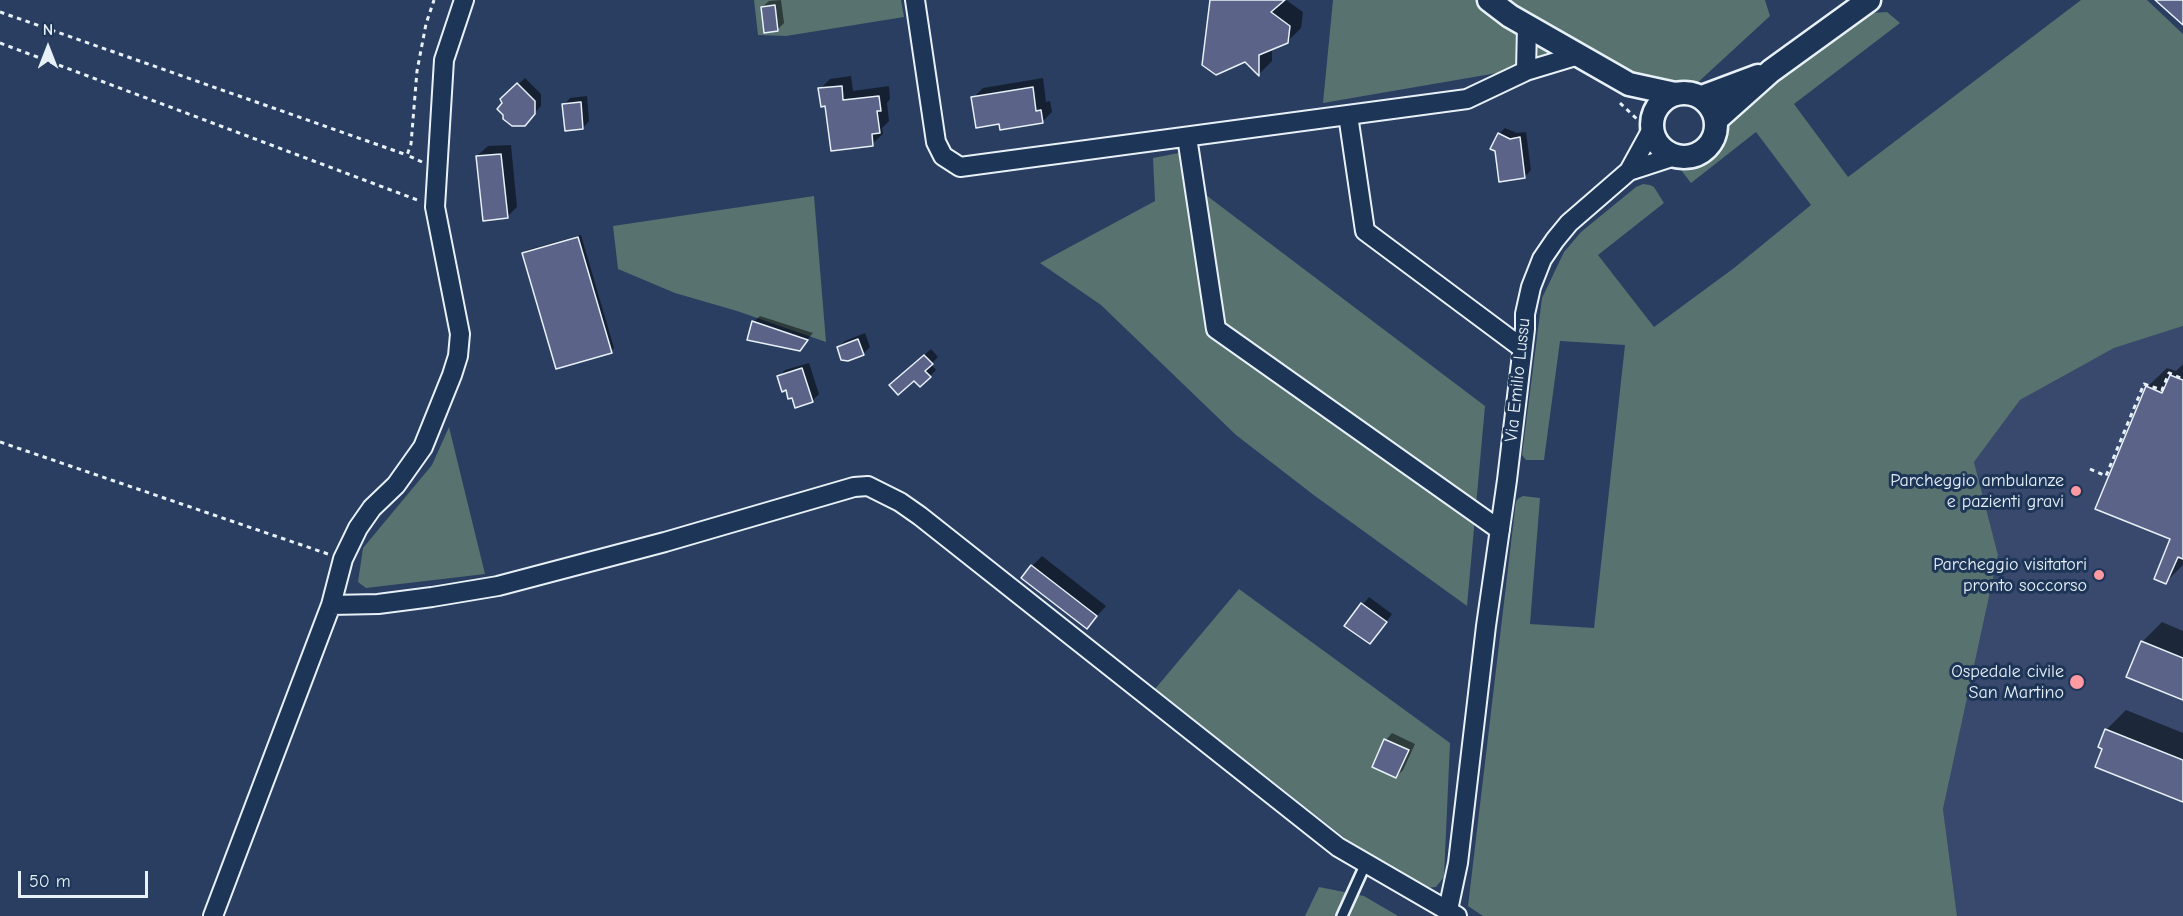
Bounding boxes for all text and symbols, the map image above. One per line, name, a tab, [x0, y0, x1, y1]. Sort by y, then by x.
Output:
north arrow	[18, 18, 78, 78]
text: N	[43, 21, 53, 39]
street label: Via Emilio Lussu	[1501, 317, 1535, 443]
place label: Parcheggio ambulanze e pazienti gravi	[1890, 470, 2064, 512]
marker: Parcheggio ambulanze e pazienti gravi	[2069, 484, 2083, 498]
place label: Parcheggio visitatori pronto soccorso	[1933, 554, 2087, 596]
marker: Parcheggio visitatori pronto soccorso	[2092, 568, 2106, 582]
place label: Ospedale civile San Martino	[1951, 661, 2064, 704]
marker: Ospedale civile San Martino	[2068, 673, 2086, 691]
scale bar	[21, 859, 152, 897]
text: 50 m	[29, 871, 71, 892]

